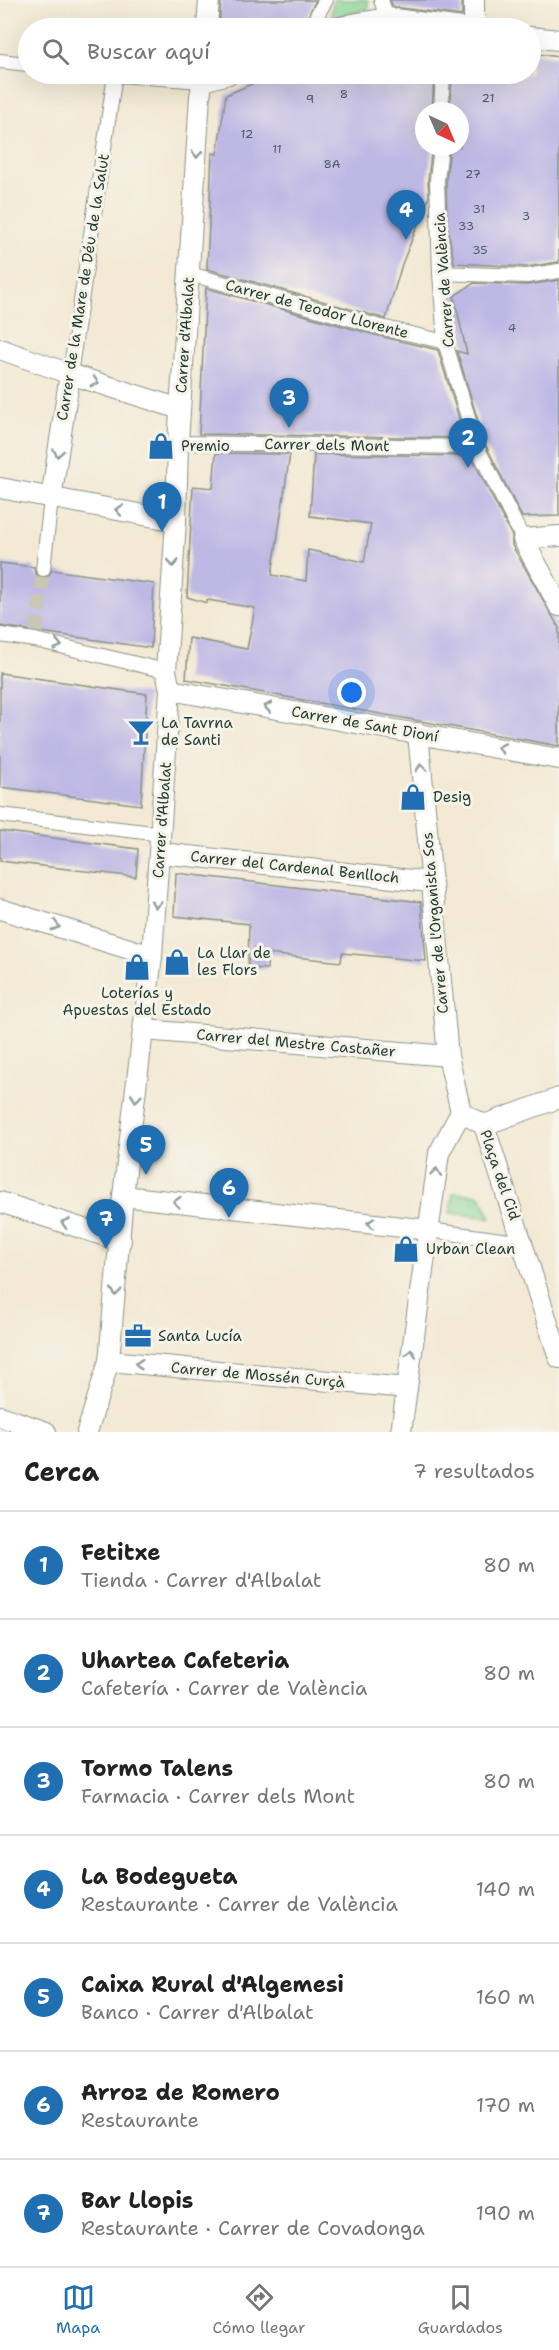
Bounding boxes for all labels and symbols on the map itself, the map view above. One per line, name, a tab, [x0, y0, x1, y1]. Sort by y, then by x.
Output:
house number: 8	[340, 86, 348, 102]
house number: 21	[482, 90, 494, 106]
house number: 9	[306, 91, 314, 107]
north arrow	[415, 102, 469, 156]
house number: 12	[241, 126, 253, 142]
house number: 11	[272, 141, 282, 157]
one-way arrow	[190, 150, 203, 159]
street label: Carrer de la Mare de Déu de la Salut	[52, 152, 114, 422]
house number: 8A	[323, 156, 341, 172]
house number: 27	[465, 166, 481, 182]
pin: 4	[386, 190, 426, 240]
house number: 31	[473, 201, 485, 217]
house number: 3	[522, 208, 530, 224]
street label: Carrer de València	[429, 211, 459, 348]
house number: 33	[458, 218, 474, 234]
house number: 35	[472, 242, 488, 258]
street label: Carrer de Teodor Llorente	[223, 275, 411, 343]
street label: Carrer d'Albalat	[171, 276, 199, 394]
house number: 4	[508, 320, 516, 336]
one-way arrow	[89, 375, 100, 387]
pin: 3	[270, 378, 308, 428]
pin: 2	[448, 418, 488, 468]
shop icon: Premio	[146, 431, 176, 461]
street label: Carrer dels Mont	[264, 434, 390, 456]
place label: Premio	[181, 436, 230, 456]
one-way arrow	[52, 448, 64, 457]
pin: 1	[142, 482, 182, 532]
one-way arrow	[114, 505, 123, 517]
one-way arrow	[167, 559, 180, 568]
one-way arrow	[52, 638, 62, 651]
your location	[337, 678, 366, 707]
one-way arrow	[263, 701, 273, 714]
street label: Carrer de Sant Dioní	[290, 701, 441, 747]
place label: La Tavrna de Santi	[161, 713, 233, 750]
bar icon: La Tavrna de Santi	[126, 717, 156, 747]
one-way arrow	[497, 742, 507, 755]
street label: Carrer d'Albalat	[148, 761, 176, 879]
one-way arrow	[415, 763, 428, 772]
shop icon: Desig	[398, 782, 428, 812]
place label: Desig	[433, 787, 471, 807]
street label: Carrer de l'Organista Sos	[417, 831, 453, 1015]
street label: Carrer del Cardenal Benlloch	[190, 846, 400, 888]
one-way arrow	[150, 900, 163, 909]
one-way arrow	[50, 919, 61, 931]
place label: La Llar de les Flors	[197, 943, 271, 980]
shop icon: La Llar de les Flors	[162, 947, 192, 977]
shop icon: Loterías y Apuestas del Estado	[122, 952, 152, 982]
place label: Loterías y Apuestas del Estado	[63, 983, 211, 1020]
street label: Carrer del Mestre Castañer	[195, 1024, 397, 1062]
one-way arrow	[130, 1094, 143, 1103]
pin: 5	[126, 1126, 166, 1175]
street label: Plaça del Cid	[475, 1127, 525, 1223]
one-way arrow	[430, 1167, 442, 1176]
pin: 6	[210, 1168, 248, 1218]
one-way arrow	[172, 1196, 181, 1209]
pin: 7	[86, 1200, 126, 1249]
one-way arrow	[366, 1217, 375, 1230]
one-way arrow	[60, 1218, 71, 1230]
shop icon: Urban Clean	[391, 1234, 421, 1264]
place label: Urban Clean	[426, 1239, 515, 1259]
one-way arrow	[110, 1287, 123, 1297]
office icon: Santa Lucía	[123, 1321, 153, 1351]
place label: Santa Lucía	[158, 1326, 242, 1346]
one-way arrow	[405, 1349, 417, 1358]
street label: Carrer de Mossén Curçà	[170, 1357, 347, 1393]
one-way arrow	[135, 1358, 144, 1371]

